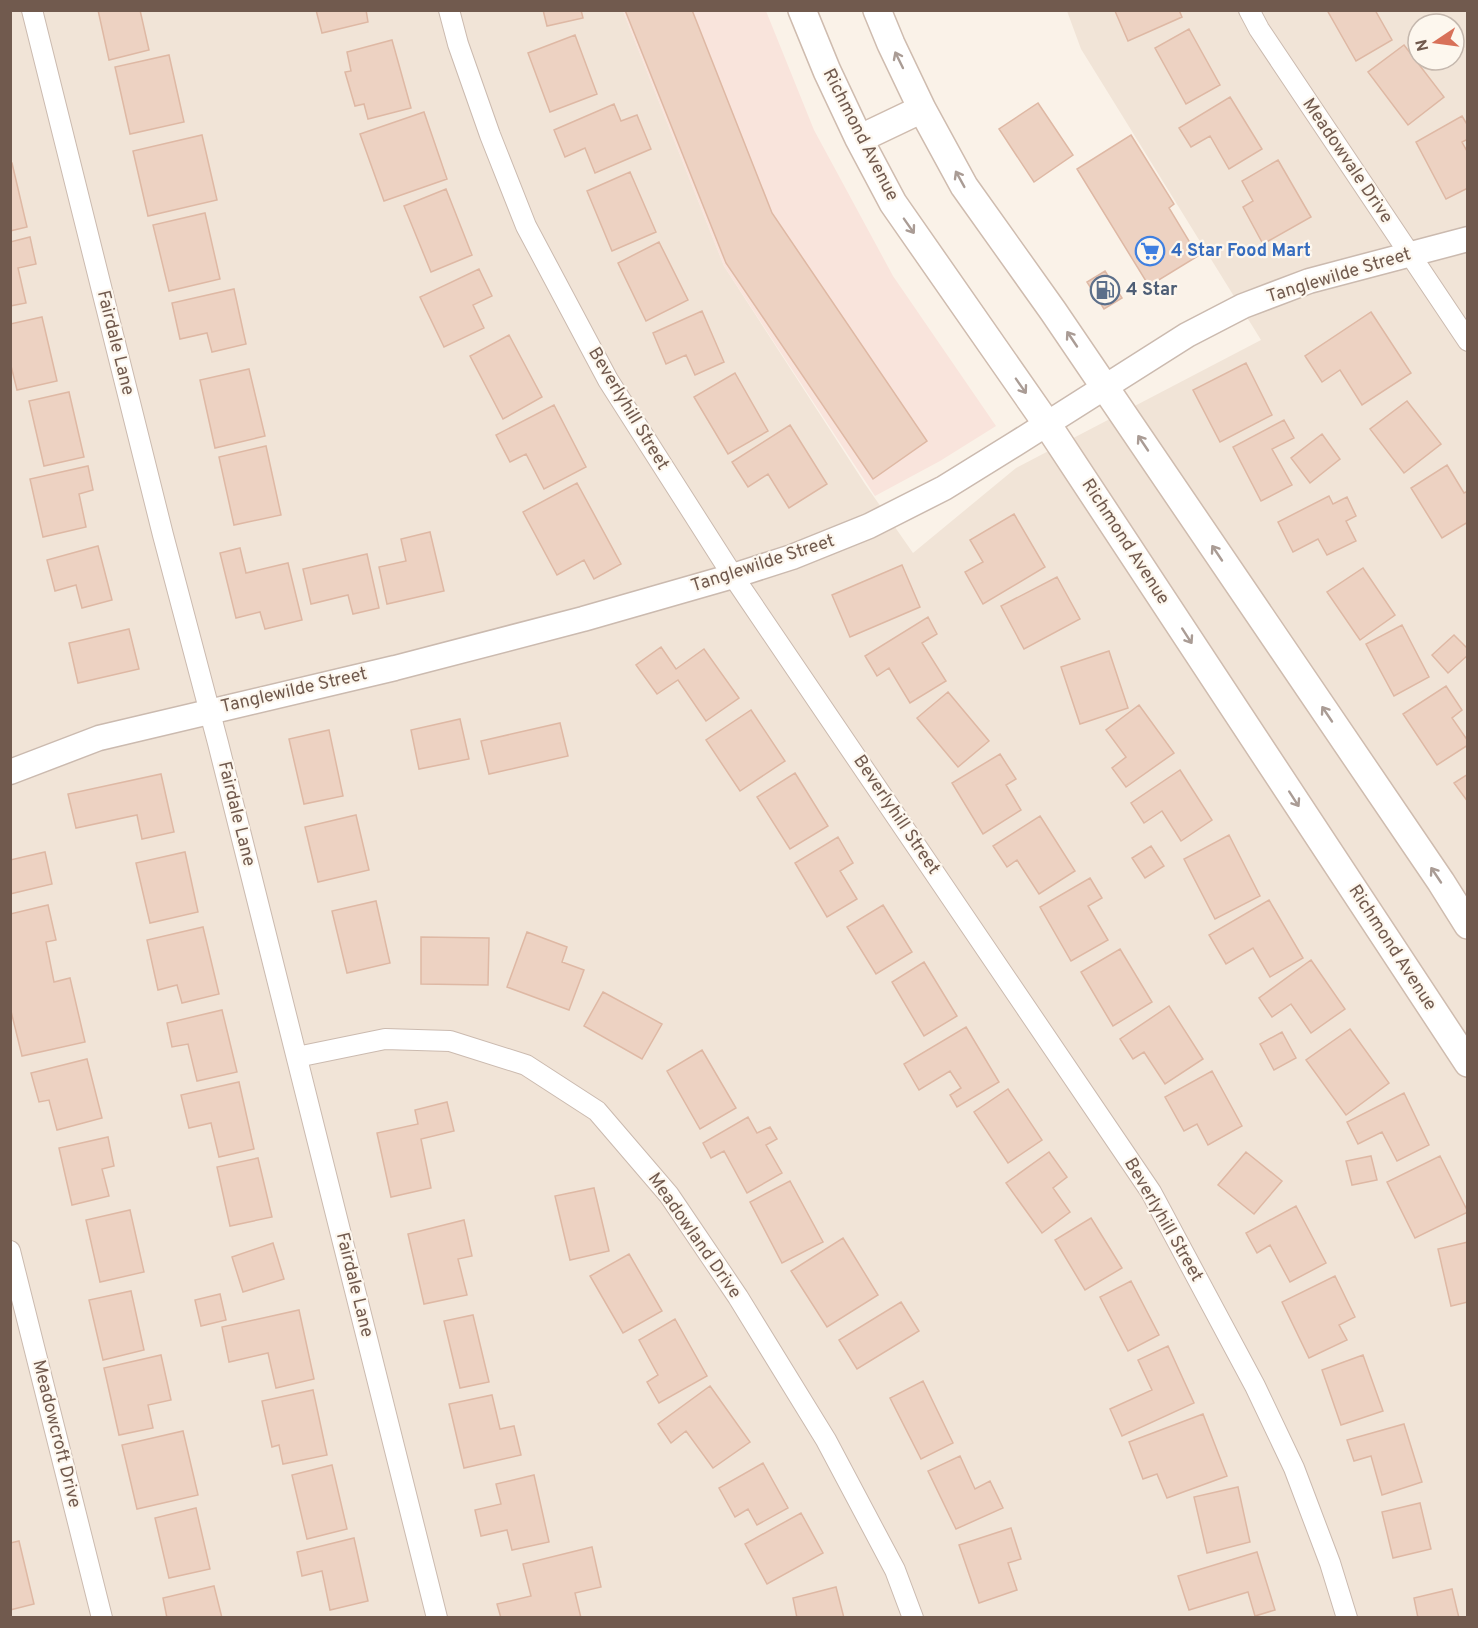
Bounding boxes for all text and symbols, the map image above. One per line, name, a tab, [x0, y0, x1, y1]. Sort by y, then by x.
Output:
north arrow	[1406, 12, 1466, 72]
text: N	[1412, 37, 1434, 53]
one-way arrow	[892, 52, 904, 70]
street label: Richmond Avenue	[817, 65, 903, 205]
street label: Meadowvale Drive	[1297, 94, 1397, 228]
one-way arrow	[954, 171, 966, 188]
one-way arrow	[903, 218, 915, 234]
supermarket icon: 4 Star Food Mart	[1134, 235, 1166, 267]
place label: 4 Star Food Mart	[1171, 240, 1311, 263]
street label: Tanglewilde Street	[1264, 243, 1414, 309]
fuel station icon: 4 Star	[1089, 274, 1121, 306]
place label: 4 Star	[1126, 279, 1178, 302]
street label: Fairdale Lane	[91, 288, 139, 398]
one-way arrow	[1066, 331, 1078, 347]
street label: Beverlyhill Street	[582, 343, 674, 475]
one-way arrow	[1015, 377, 1027, 394]
one-way arrow	[1137, 435, 1149, 452]
street label: Richmond Avenue	[1076, 475, 1174, 609]
street label: Tanglewilde Street	[688, 530, 838, 598]
one-way arrow	[1211, 544, 1224, 561]
one-way arrow	[1181, 627, 1193, 644]
street label: Tanglewilde Street	[219, 663, 369, 719]
one-way arrow	[1321, 706, 1333, 723]
street label: Beverlyhill Street	[848, 751, 944, 879]
street label: Fairdale Lane	[212, 759, 260, 869]
one-way arrow	[1288, 790, 1300, 807]
one-way arrow	[1430, 868, 1442, 884]
street label: Richmond Avenue	[1343, 881, 1441, 1015]
street label: Beverlyhill Street	[1118, 1154, 1208, 1286]
street label: Meadowland Drive	[642, 1169, 746, 1303]
street label: Fairdale Lane	[330, 1230, 378, 1340]
street label: Meadowcroft Drive	[26, 1358, 86, 1510]

